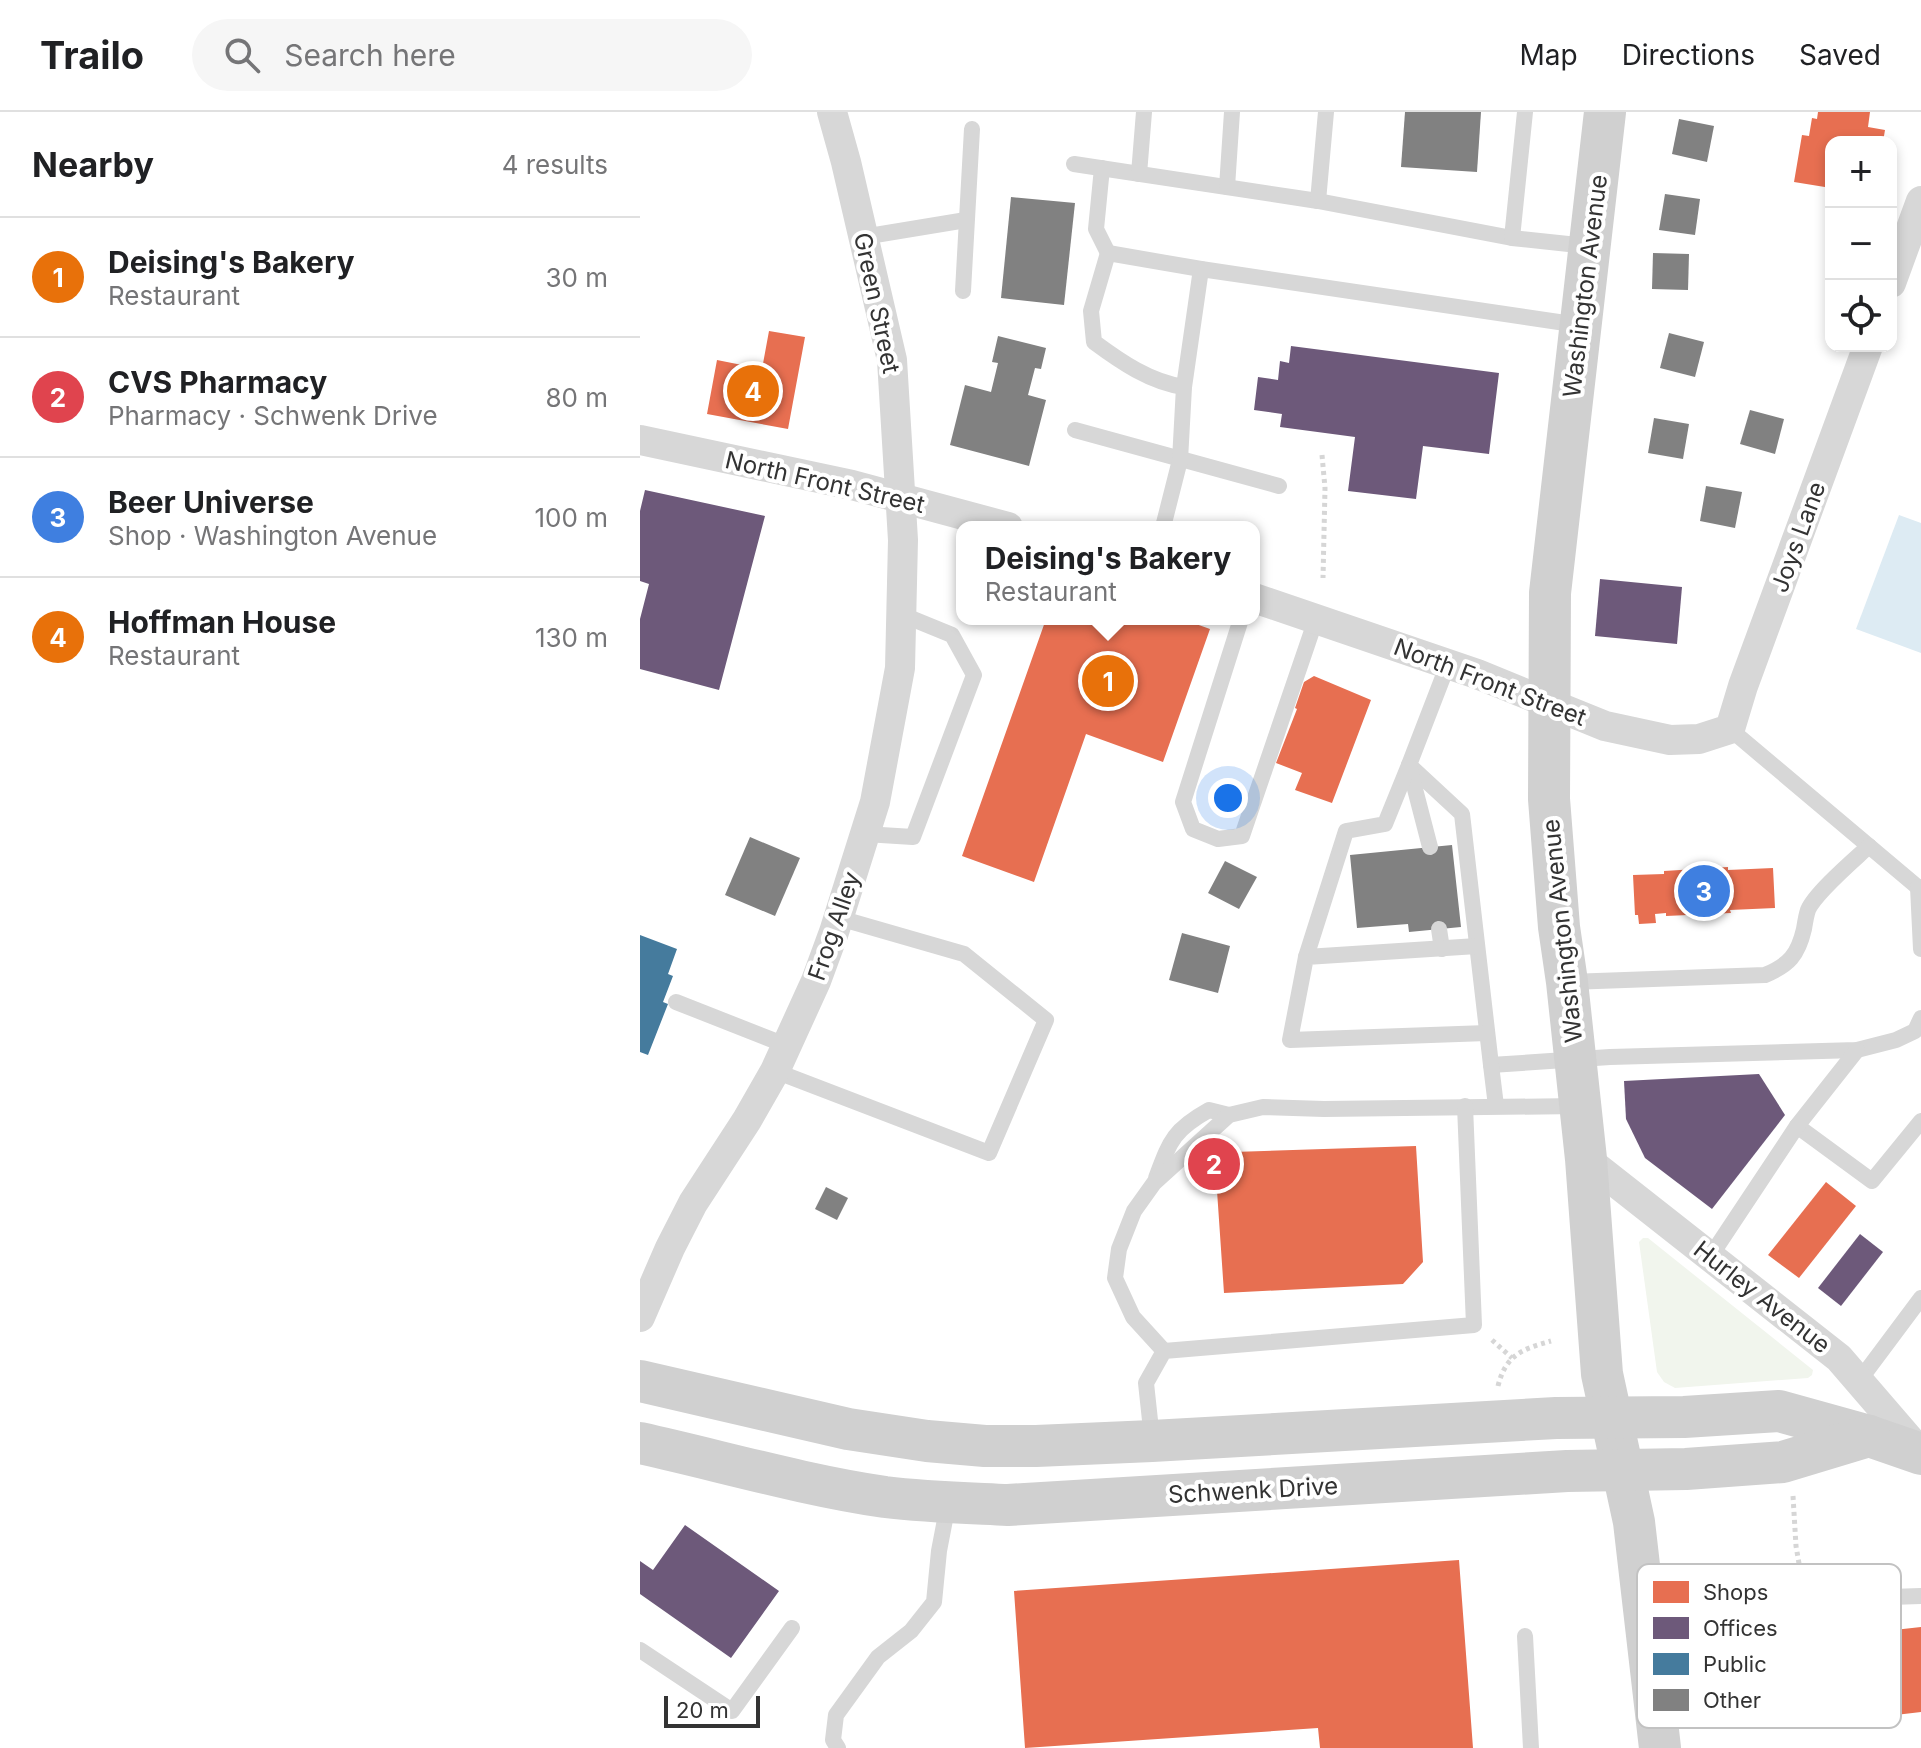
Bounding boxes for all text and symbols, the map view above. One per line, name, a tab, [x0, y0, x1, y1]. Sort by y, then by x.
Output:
search box	[192, 19, 752, 91]
text: Trailo	[40, 32, 144, 78]
icon: search	[220, 33, 264, 77]
text: Search here	[284, 37, 456, 73]
text: Map	[1519, 38, 1578, 72]
text: Directions	[1622, 38, 1755, 72]
text: Saved	[1799, 38, 1881, 72]
map controls	[1825, 136, 1897, 352]
button: +	[1825, 136, 1897, 208]
text: Nearby	[32, 144, 154, 185]
text: 4 results	[502, 149, 608, 180]
street label: Washington Avenue	[1557, 173, 1613, 399]
button: −	[1825, 208, 1897, 280]
street label: Green Street	[848, 230, 906, 376]
text: Deising's Bakery	[108, 244, 355, 280]
text: 1	[52, 262, 64, 293]
text: 30 m	[545, 262, 608, 293]
text: Restaurant	[108, 280, 240, 311]
button: locate	[1825, 280, 1897, 352]
pin: 4	[727, 361, 779, 421]
text: CVS Pharmacy	[108, 364, 327, 400]
text: 2	[50, 382, 66, 413]
text: 80 m	[545, 382, 608, 413]
text: Pharmacy · Schwenk Drive	[108, 400, 438, 431]
street label: North Front Street	[723, 445, 928, 519]
street label: Joys Lane	[1765, 478, 1831, 596]
text: Beer Universe	[108, 484, 314, 520]
text: 3	[50, 502, 66, 533]
text: 100 m	[535, 502, 608, 533]
text: Shop · Washington Avenue	[108, 520, 437, 551]
popup	[956, 521, 1260, 625]
text: Deising's Bakery	[985, 540, 1231, 576]
text: Restaurant	[985, 576, 1117, 607]
text: Hoffman House	[108, 604, 336, 640]
text: 4	[49, 622, 67, 653]
text: 130 m	[535, 622, 608, 653]
street label: North Front Street	[1390, 632, 1590, 732]
text: Restaurant	[108, 640, 240, 671]
pin: 1	[1082, 651, 1134, 711]
your location	[1208, 778, 1248, 818]
street label: Washington Avenue	[1536, 818, 1588, 1044]
pin: 3	[1678, 861, 1730, 921]
street label: Frog Alley	[802, 868, 866, 984]
pin: 2	[1188, 1134, 1240, 1194]
street label: Hurley Avenue	[1688, 1235, 1836, 1359]
street label: Schwenk Drive	[1167, 1471, 1339, 1509]
legend	[1637, 1564, 1901, 1728]
text: Shops	[1703, 1579, 1768, 1605]
text: Offices	[1703, 1615, 1778, 1641]
text: Public	[1703, 1651, 1767, 1677]
text: Other	[1703, 1687, 1761, 1713]
scale bar	[664, 1692, 760, 1728]
text: 20 m	[676, 1697, 729, 1723]

